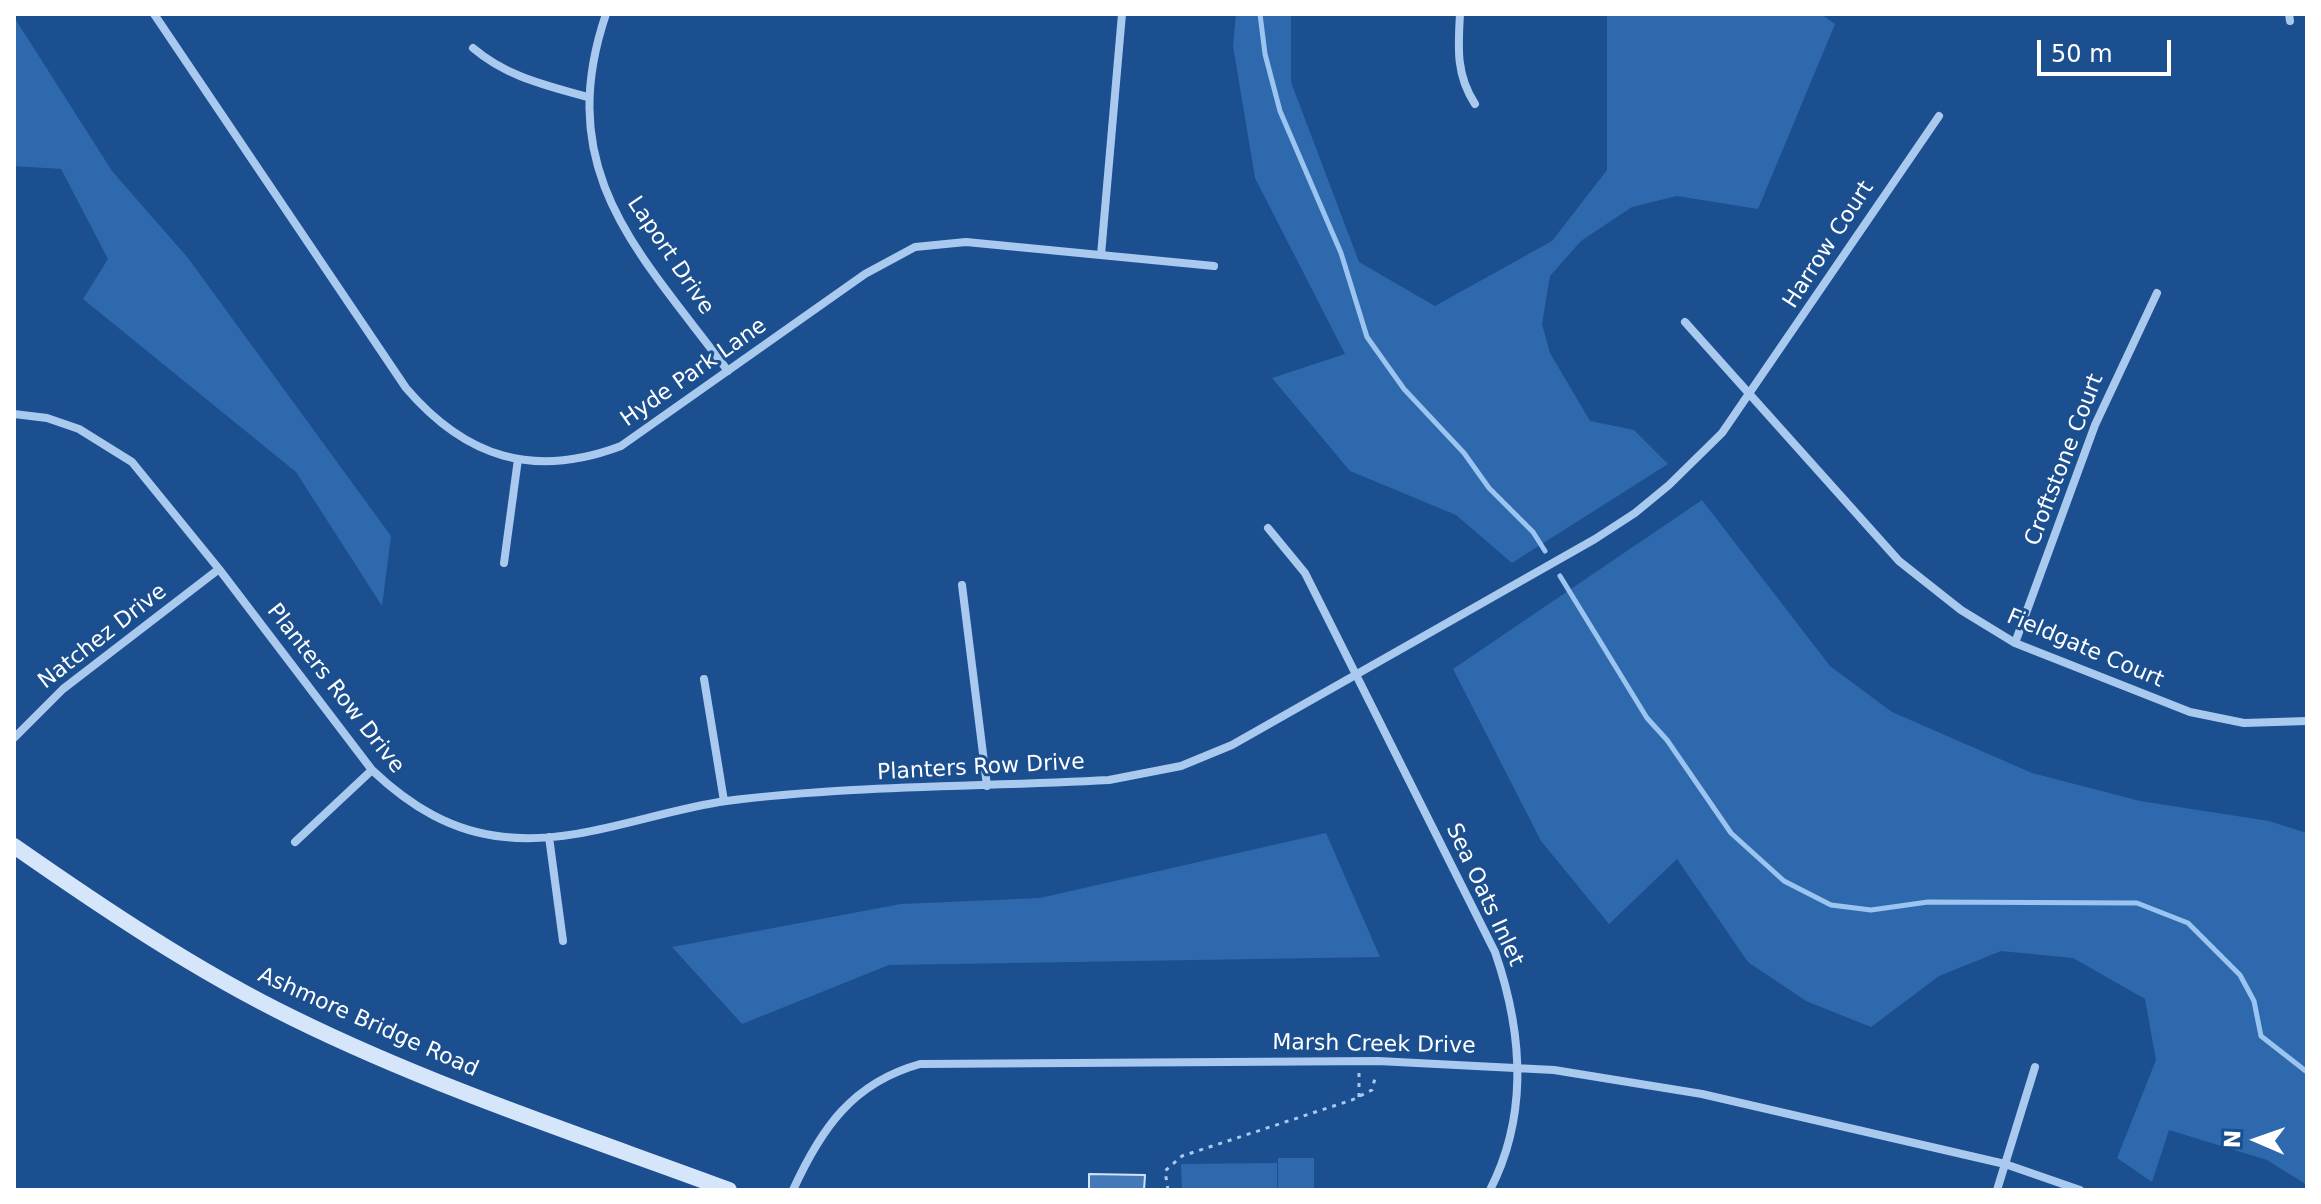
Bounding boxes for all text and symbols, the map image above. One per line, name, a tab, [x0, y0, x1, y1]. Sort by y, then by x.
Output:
scale bar	[2041, 24, 2175, 74]
text: 50 m	[2051, 40, 2113, 68]
street label: Harrow Court	[1778, 177, 1880, 313]
street label: Laport Drive	[621, 192, 719, 320]
street label: Hyde Park Lane	[616, 313, 772, 433]
street label: Croftstone Court	[2020, 370, 2110, 550]
street label: Natchez Drive	[34, 579, 172, 695]
street label: Planters Row Drive	[261, 599, 409, 779]
street label: Fieldgate Court	[2003, 604, 2167, 694]
street label: Planters Row Drive	[877, 749, 1085, 787]
street label: Sea Oats Inlet	[1439, 819, 1529, 971]
street label: Ashmore Bridge Road	[254, 962, 482, 1084]
street label: Marsh Creek Drive	[1272, 1030, 1476, 1060]
north arrow	[2217, 1100, 2297, 1180]
text: N	[2220, 1130, 2245, 1149]

